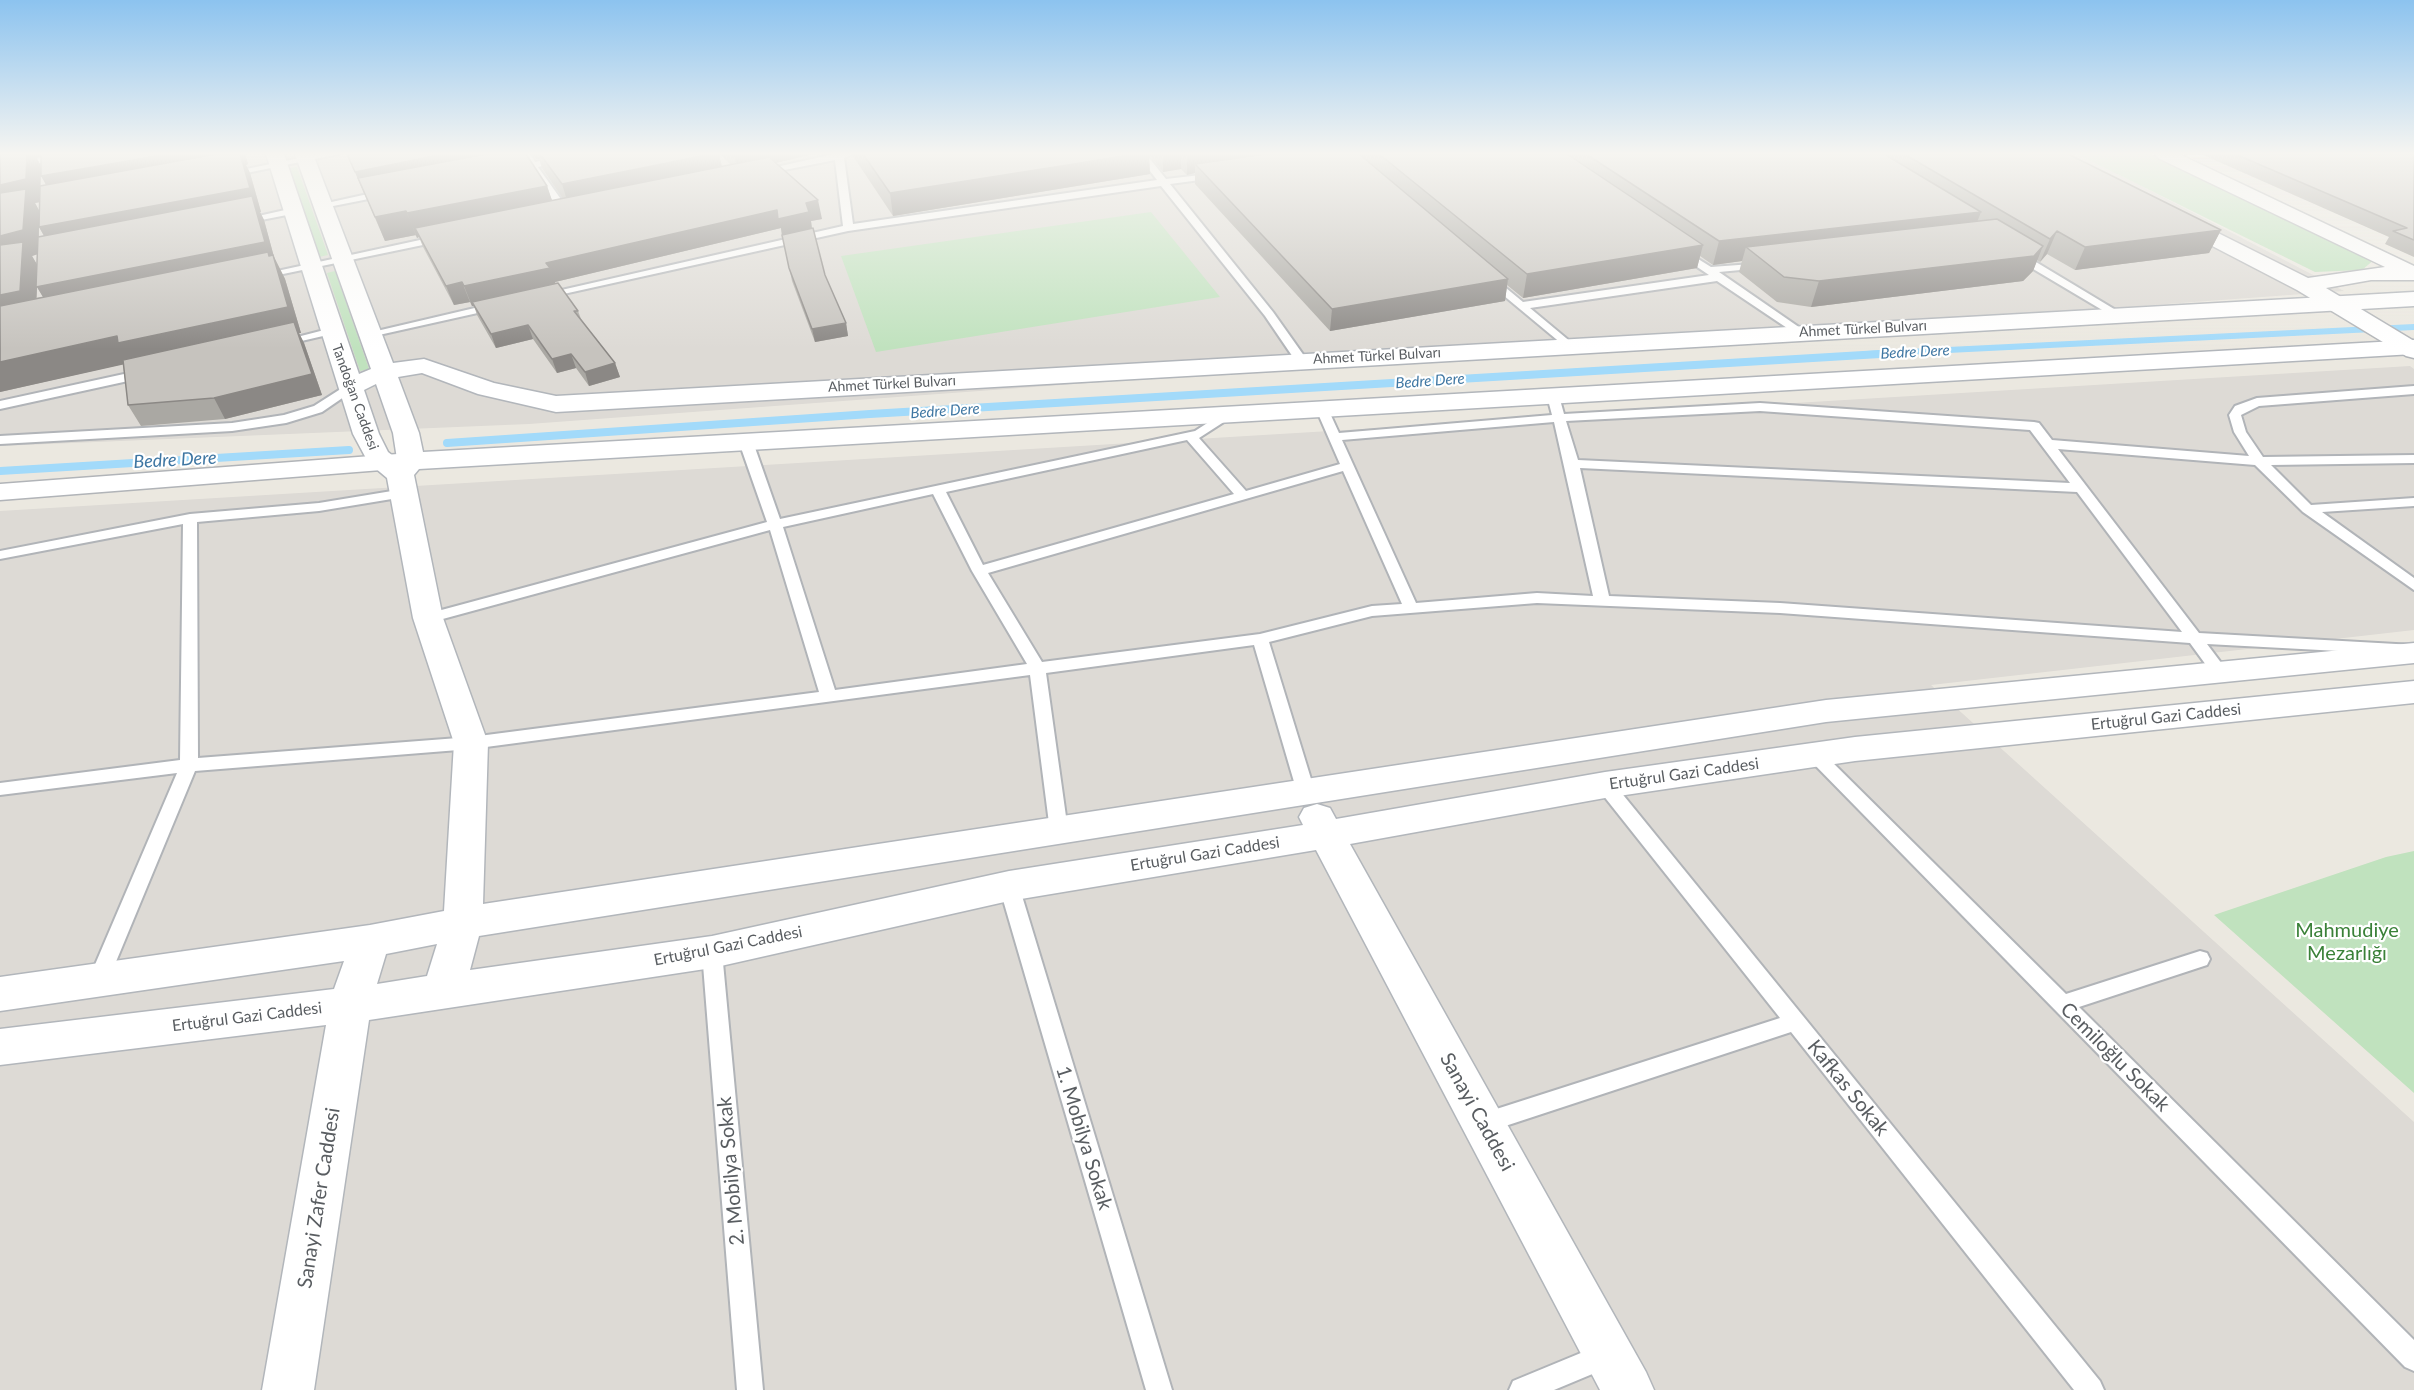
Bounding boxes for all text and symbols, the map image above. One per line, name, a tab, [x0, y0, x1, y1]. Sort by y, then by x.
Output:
street label: Ahmet Türkel Bulvarı	[1799, 317, 1927, 341]
water label: Bedre Dere	[1880, 341, 1950, 363]
street label: Tandoğan Caddesi	[328, 342, 382, 452]
street label: Ahmet Türkel Bulvarı	[1313, 344, 1441, 368]
water label: Bedre Dere	[1395, 370, 1465, 392]
street label: Ahmet Türkel Bulvarı	[828, 372, 956, 396]
water label: Bedre Dere	[910, 400, 980, 422]
water label: Bedre Dere	[133, 447, 217, 473]
street label: Ertuğrul Gazi Caddesi	[2090, 700, 2242, 734]
street label: Ertuğrul Gazi Caddesi	[1608, 754, 1760, 794]
street label: Ertuğrul Gazi Caddesi	[1129, 833, 1281, 875]
park label: Mahmudiye Mezarlığı	[2295, 919, 2399, 966]
street label: Ertuğrul Gazi Caddesi	[652, 922, 804, 970]
street label: Cemiloğlu Sokak	[2055, 997, 2175, 1117]
street label: Ertuğrul Gazi Caddesi	[171, 998, 323, 1036]
street label: Kafkas Sokak	[1802, 1035, 1894, 1141]
street label: Sanayi Caddesi	[1435, 1049, 1519, 1175]
street label: 1. Mobilya Sokak	[1051, 1063, 1117, 1213]
street label: 2. Mobilya Sokak	[713, 1096, 749, 1246]
street label: Sanayi Zafer Caddesi	[293, 1106, 345, 1290]

